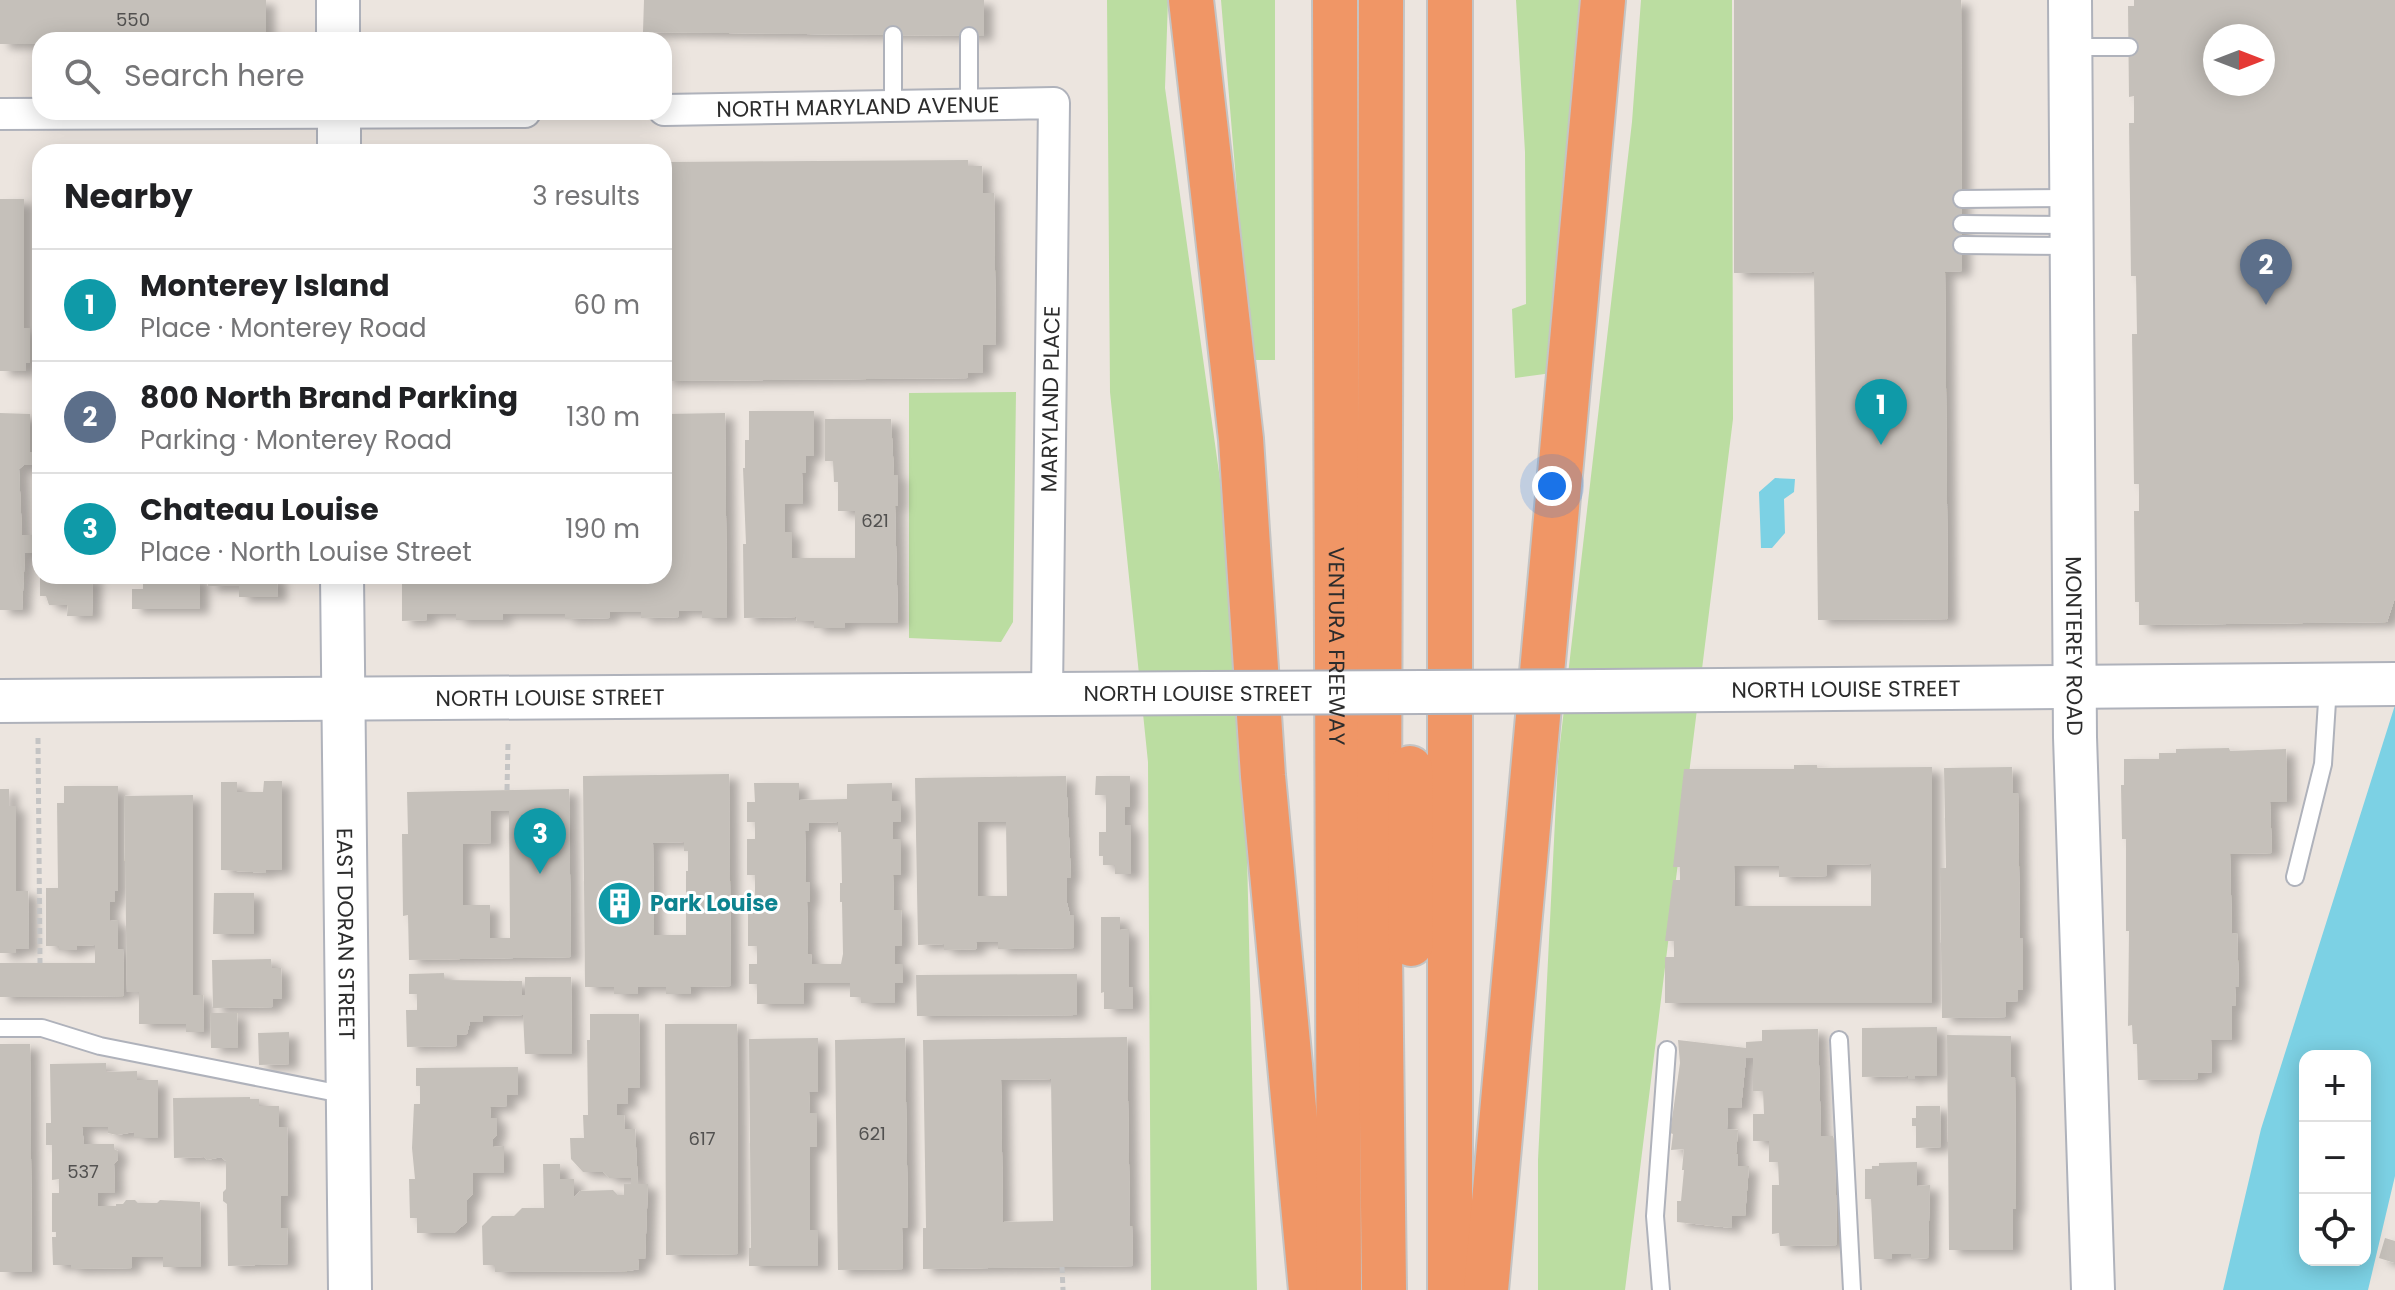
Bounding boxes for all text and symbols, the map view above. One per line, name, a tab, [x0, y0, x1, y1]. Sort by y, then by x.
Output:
house number: 550	[116, 7, 150, 32]
north arrow	[2203, 24, 2275, 96]
search box	[32, 32, 672, 120]
icon: search	[60, 54, 104, 98]
text: Search here	[124, 54, 305, 97]
street label: NORTH MARYLAND AVENUE	[716, 89, 1000, 125]
text: Nearby	[64, 172, 193, 220]
text: 3 results	[532, 178, 640, 214]
pin: 2	[2240, 239, 2292, 305]
text: Monterey Island	[140, 264, 390, 307]
text: 1	[85, 287, 95, 323]
text: 60 m	[573, 287, 640, 323]
street label: MARYLAND PLACE	[1033, 305, 1068, 493]
text: Place · Monterey Road	[140, 310, 427, 346]
text: 800 North Brand Parking	[140, 376, 518, 419]
pin: 1	[1855, 379, 1907, 445]
text: 2	[83, 399, 97, 435]
text: 130 m	[566, 399, 640, 435]
text: Parking · Monterey Road	[140, 422, 452, 458]
your location	[1532, 466, 1572, 506]
text: Chateau Louise	[140, 488, 379, 531]
house number: 621	[861, 508, 889, 533]
text: 3	[82, 511, 98, 547]
text: 190 m	[565, 511, 640, 547]
text: Place · North Louise Street	[140, 534, 472, 570]
street label: VENTURA FREEWAY	[1321, 547, 1352, 746]
street label: MONTEREY ROAD	[2058, 556, 2090, 736]
street label: NORTH LOUISE STREET	[1731, 673, 1961, 706]
street label: NORTH LOUISE STREET	[1084, 678, 1313, 709]
street label: NORTH LOUISE STREET	[435, 682, 665, 714]
pin: 3	[514, 808, 566, 874]
street label: EAST DORAN STREET	[329, 828, 362, 1040]
building icon: Park Louise	[595, 879, 643, 927]
place label: Park Louise	[650, 888, 778, 919]
map controls	[2299, 1050, 2371, 1266]
button: +	[2299, 1050, 2371, 1122]
house number: 621	[858, 1121, 886, 1146]
button: −	[2299, 1122, 2371, 1194]
house number: 617	[688, 1126, 716, 1151]
house number: 537	[67, 1159, 99, 1184]
button: locate	[2299, 1194, 2371, 1266]

